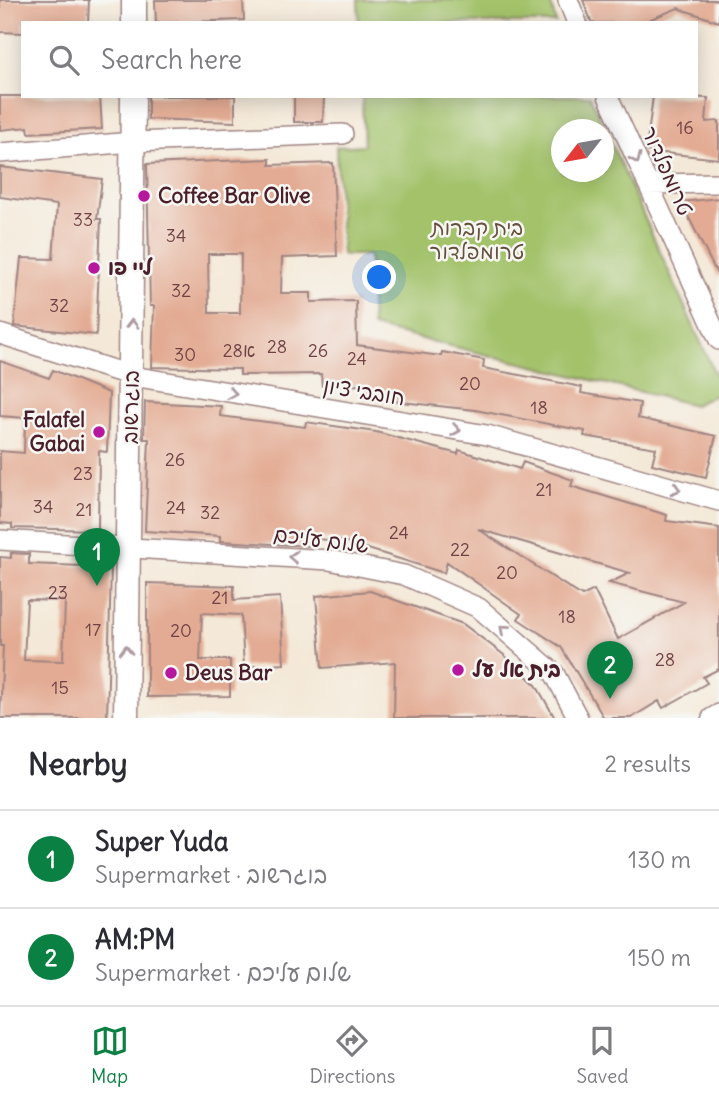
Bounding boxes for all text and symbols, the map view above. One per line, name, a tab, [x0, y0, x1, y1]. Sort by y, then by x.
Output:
search box	[21, 21, 698, 98]
icon: search	[45, 41, 83, 79]
text: Search here	[101, 43, 242, 76]
house number: 16	[676, 116, 694, 139]
north arrow	[551, 119, 614, 182]
street label: טרומפלדור	[636, 122, 699, 220]
one-way arrow	[628, 151, 642, 164]
place label: Coffee Bar Olive	[158, 182, 311, 209]
marker: Coffee Bar Olive	[136, 188, 152, 204]
house number: 33	[73, 208, 93, 231]
park label: בית קברות טרומפלדור	[429, 214, 524, 265]
house number: 34	[166, 224, 186, 247]
place label: ליי פו	[108, 254, 154, 281]
marker: ליי פו	[86, 260, 102, 276]
your location	[362, 260, 396, 294]
house number: 32	[171, 279, 191, 302]
house number: 32	[49, 294, 69, 317]
one-way arrow	[124, 319, 140, 329]
house number: 28	[267, 335, 287, 358]
house number: 28א	[223, 339, 255, 362]
house number: 26	[308, 339, 328, 362]
house number: 30	[174, 343, 196, 366]
house number: 24	[347, 347, 367, 370]
street label: בוגרשוב	[116, 370, 145, 444]
street label: חובבי ציון	[321, 372, 407, 411]
house number: 20	[459, 372, 481, 395]
one-way arrow	[226, 385, 238, 400]
house number: 18	[530, 396, 548, 419]
place label: Falafel Gabai	[23, 406, 85, 457]
one-way arrow	[450, 422, 462, 437]
marker: Falafel Gabai	[91, 424, 107, 440]
house number: 26	[165, 448, 185, 471]
house number: 23	[73, 462, 93, 485]
house number: 21	[535, 478, 553, 501]
one-way arrow	[670, 480, 682, 495]
house number: 34	[33, 495, 53, 518]
house number: 24	[166, 496, 186, 519]
house number: 21	[75, 498, 93, 521]
house number: 32	[200, 501, 220, 524]
street label: שלום עליכם	[272, 520, 370, 559]
house number: 24	[389, 521, 409, 544]
pin: 1	[74, 528, 120, 586]
house number: 22	[450, 538, 470, 561]
one-way arrow	[287, 550, 298, 565]
house number: 20	[496, 561, 518, 584]
house number: 23	[48, 581, 68, 604]
house number: 21	[211, 586, 229, 609]
house number: 18	[558, 605, 576, 628]
house number: 17	[85, 618, 101, 641]
house number: 20	[170, 619, 192, 642]
one-way arrow	[499, 625, 512, 637]
pin: 2	[587, 641, 633, 699]
one-way arrow	[119, 644, 134, 655]
house number: 28	[655, 648, 675, 671]
place label: בית אל על	[472, 656, 561, 683]
place label: Deus Bar	[185, 659, 273, 686]
marker: בית אל על	[450, 662, 466, 678]
marker: Deus Bar	[163, 665, 179, 681]
house number: 15	[51, 676, 69, 699]
text: Nearby	[28, 745, 128, 783]
text: 2 results	[605, 749, 691, 778]
text: Super Yuda	[95, 825, 228, 858]
text: 1	[46, 845, 56, 874]
text: 130 m	[628, 845, 691, 874]
text: Supermarket · בוגרשוב	[95, 860, 327, 889]
text: AM:PM	[95, 923, 175, 956]
text: 2	[45, 943, 57, 972]
text: 150 m	[628, 943, 691, 972]
text: Supermarket · שלום עליכם	[95, 958, 351, 987]
tab: Map	[91, 1022, 129, 1088]
tab: Directions	[310, 1022, 395, 1088]
tab: Saved	[576, 1022, 628, 1088]

